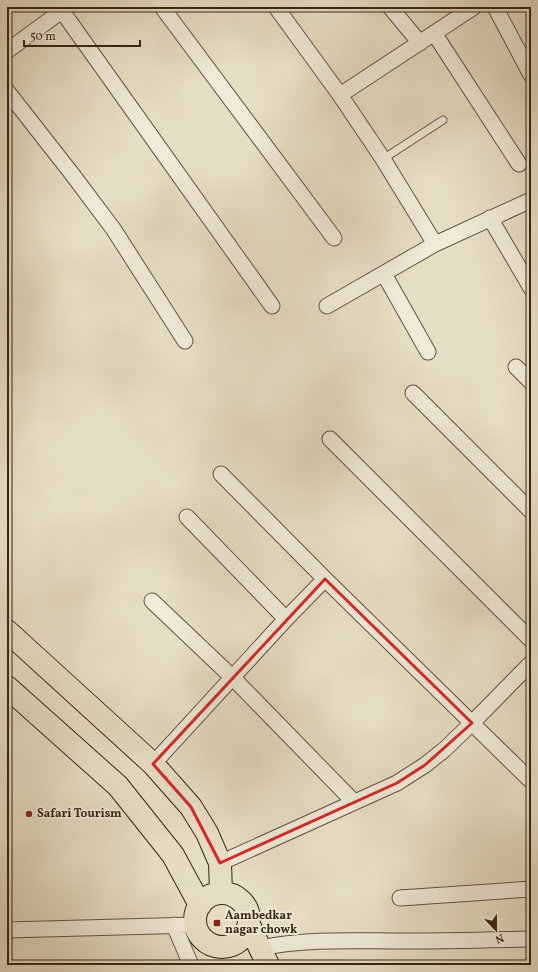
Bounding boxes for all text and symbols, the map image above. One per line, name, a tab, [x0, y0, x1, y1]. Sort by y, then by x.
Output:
scale bar	[24, 22, 140, 48]
text: 50 m	[30, 29, 56, 45]
place label: Safari Tourism	[37, 806, 122, 822]
marker: Safari Tourism	[24, 809, 34, 819]
place label: Aambedkar nagar chowk	[225, 908, 298, 938]
north arrow	[476, 910, 516, 950]
marker: Aambedkar nagar chowk	[212, 918, 222, 928]
text: N	[493, 929, 506, 946]

